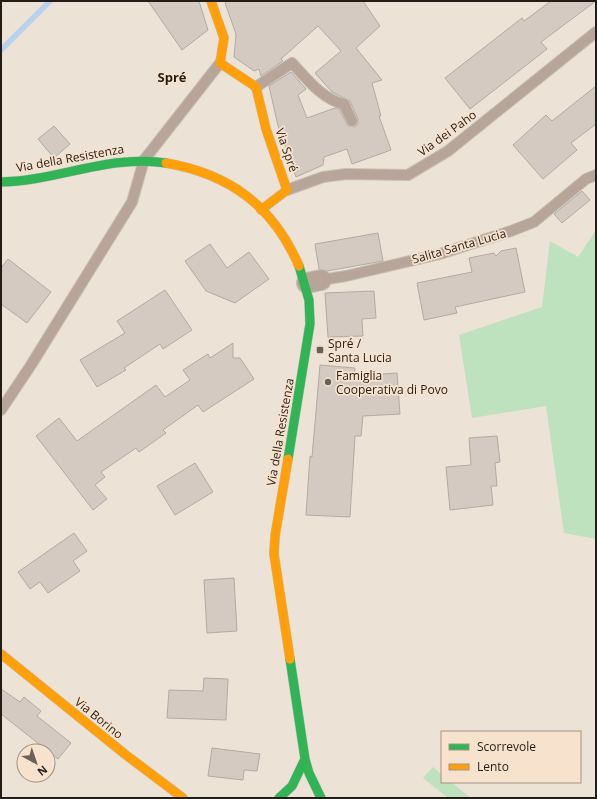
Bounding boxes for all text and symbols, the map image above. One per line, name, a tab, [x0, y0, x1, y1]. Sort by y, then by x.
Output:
district label: Spré	[158, 68, 187, 86]
street label: Via dei Paho	[414, 106, 480, 160]
street label: Via Spré	[272, 126, 303, 175]
street label: Via della Resistenza	[15, 140, 125, 176]
street label: Salita Santa Lucia	[410, 224, 508, 268]
place label: Spré / Santa Lucia	[328, 335, 392, 366]
marker: Spré / Santa Lucia	[315, 345, 325, 355]
place label: Famiglia Cooperativa di Povo	[336, 367, 448, 398]
street label: Via della Resistenza	[262, 377, 298, 487]
marker: Famiglia Cooperativa di Povo	[323, 377, 333, 387]
street label: Via Borino	[71, 693, 127, 743]
legend	[441, 731, 581, 783]
text: Scorrevole	[477, 738, 536, 755]
north arrow	[16, 743, 56, 783]
text: Lento	[477, 758, 509, 775]
text: N	[34, 762, 51, 780]

